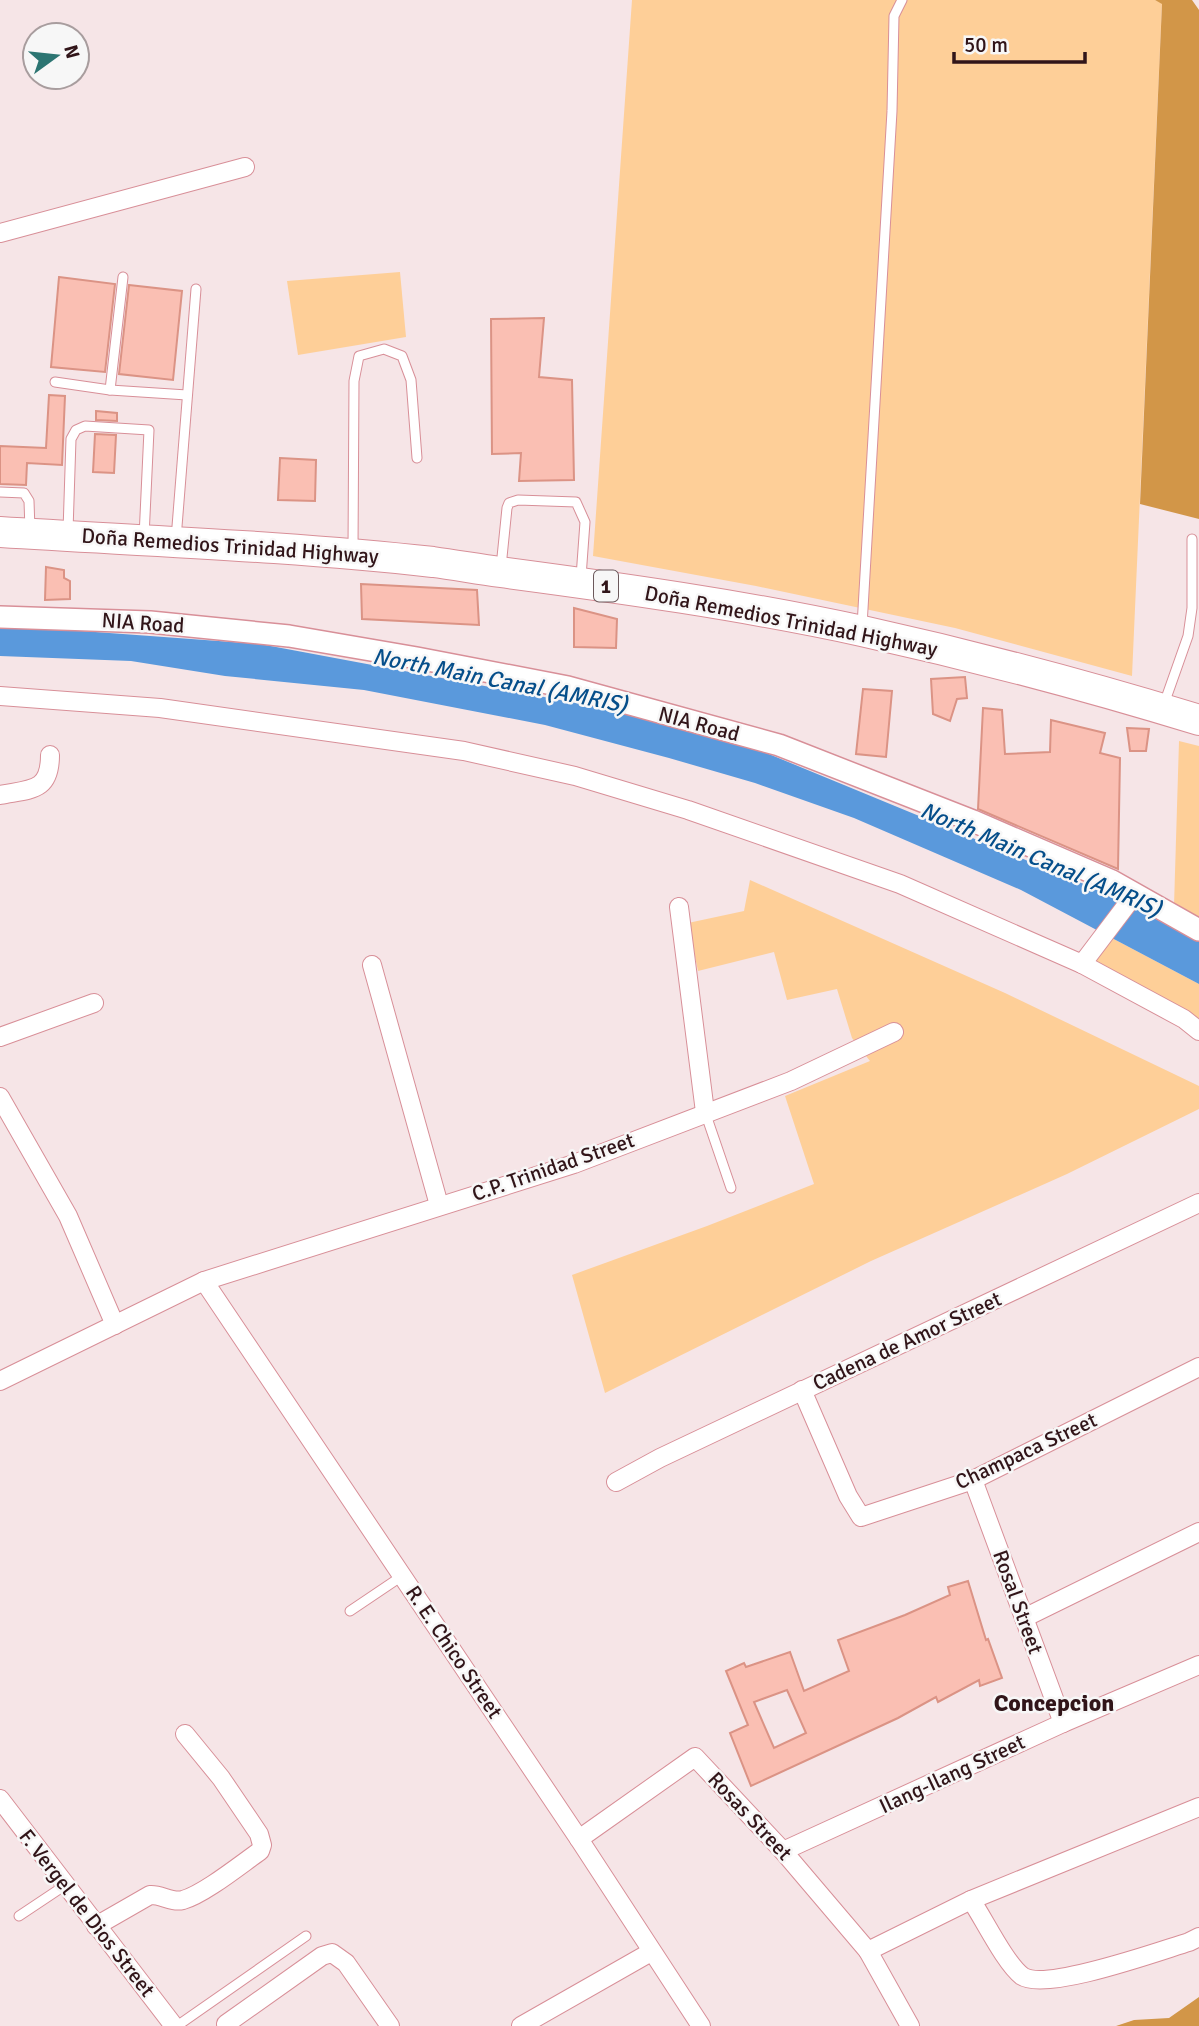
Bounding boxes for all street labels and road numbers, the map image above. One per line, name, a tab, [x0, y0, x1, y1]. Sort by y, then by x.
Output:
street label: Doña Remedios Trinidad Highway	[81, 523, 380, 569]
road number: 1	[594, 570, 618, 601]
street label: Doña Remedios Trinidad Highway	[642, 580, 940, 662]
street label: NIA Road	[101, 607, 185, 639]
street label: NIA Road	[656, 701, 742, 747]
street label: C.P. Trinidad Street	[468, 1127, 638, 1207]
street label: Cadena de Amor Street	[808, 1286, 1006, 1396]
street label: Champaca Street	[951, 1407, 1101, 1495]
street label: Rosal Street	[987, 1547, 1049, 1657]
street label: R. E. Chico Street	[400, 1581, 508, 1723]
street label: Ilang-Ilang Street	[875, 1729, 1029, 1819]
street label: Rosas Street	[702, 1766, 798, 1866]
street label: F. Vergel de Dios Street	[13, 1824, 161, 2002]

